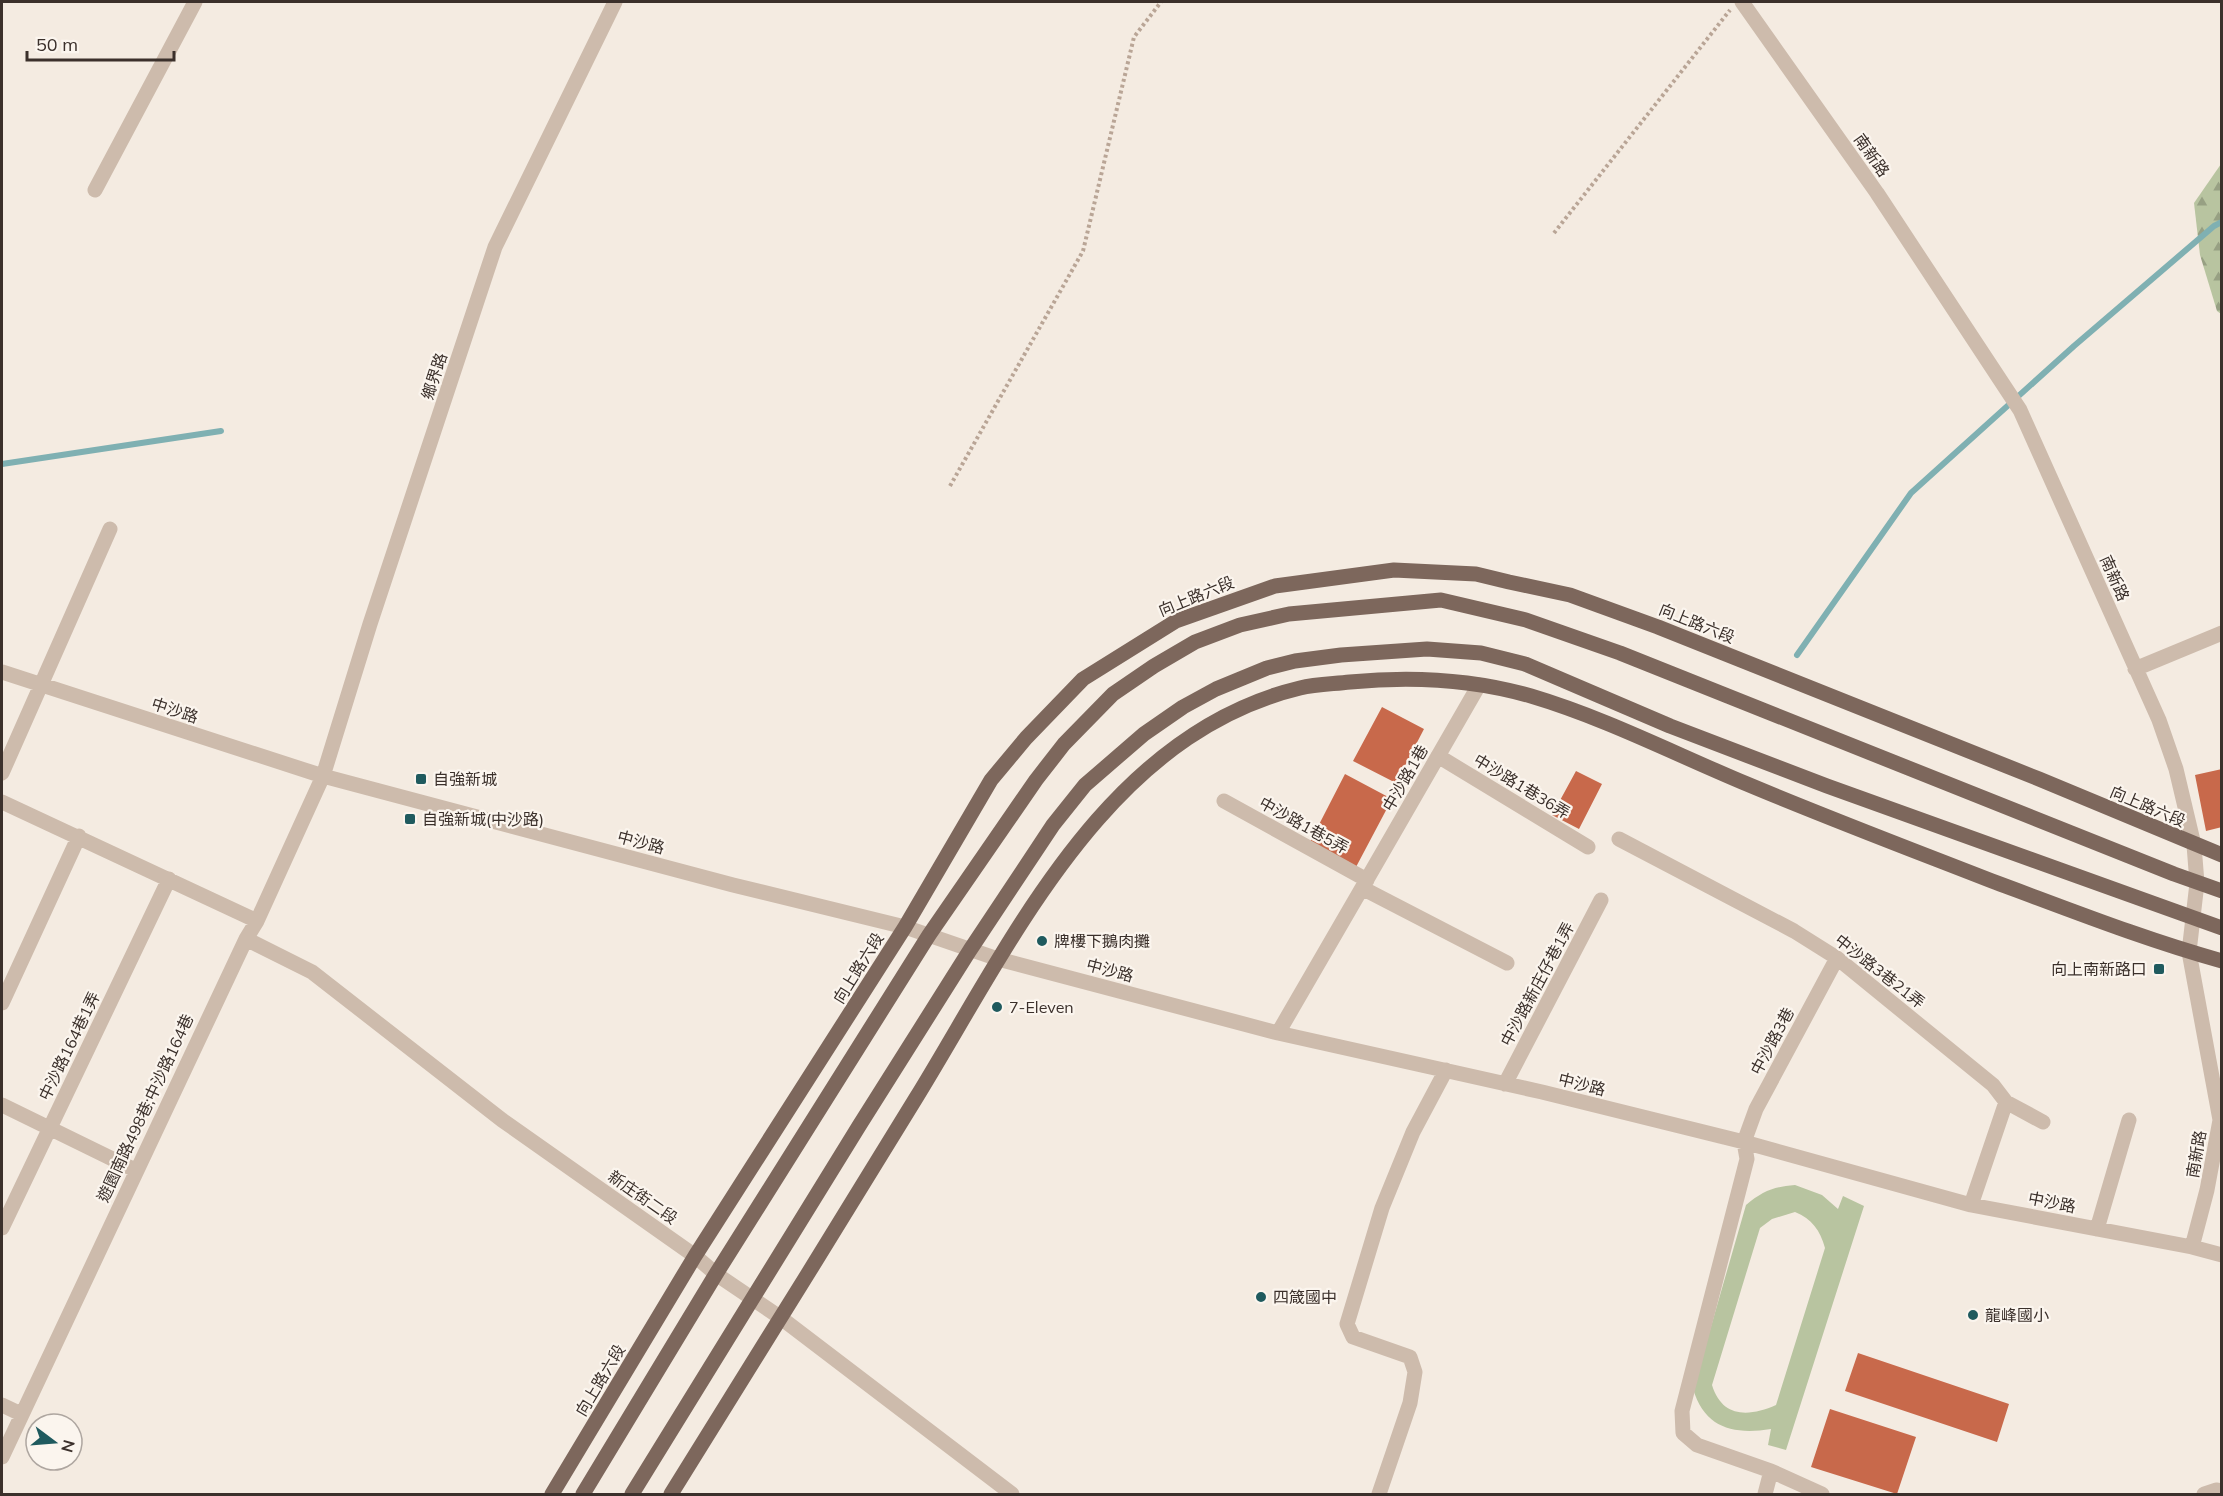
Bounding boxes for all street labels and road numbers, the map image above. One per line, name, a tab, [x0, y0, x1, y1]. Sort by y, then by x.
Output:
street label: 南新路	[1850, 130, 1894, 180]
street label: 鄉界路	[417, 350, 451, 402]
street label: 南新路	[2096, 552, 2134, 604]
street label: 向上路六段	[1155, 572, 1237, 620]
street label: 向上路六段	[1656, 599, 1738, 647]
street label: 中沙路	[149, 693, 201, 727]
street label: 中沙路1巷	[1378, 741, 1432, 815]
street label: 中沙路1巷36弄	[1470, 749, 1574, 823]
street label: 向上路六段	[2107, 781, 2189, 831]
street label: 中沙路1巷5弄	[1256, 792, 1352, 858]
street label: 中沙路	[615, 826, 667, 858]
street label: 中沙路新庄仔巷1弄	[1496, 919, 1578, 1049]
street label: 向上路六段	[828, 929, 888, 1007]
street label: 中沙路3巷21弄	[1831, 930, 1929, 1012]
street label: 中沙路	[1084, 954, 1136, 986]
street label: 中沙路164巷1弄	[34, 988, 104, 1104]
street label: 中沙路3巷	[1746, 1004, 1798, 1078]
street label: 遊園南路498巷;中沙路164巷	[93, 1011, 197, 1205]
street label: 中沙路	[1556, 1068, 1608, 1100]
street label: 南新路	[2182, 1129, 2210, 1179]
street label: 新庄街二段	[604, 1166, 682, 1228]
street label: 中沙路	[2027, 1188, 2077, 1216]
street label: 向上路六段	[571, 1341, 629, 1419]

